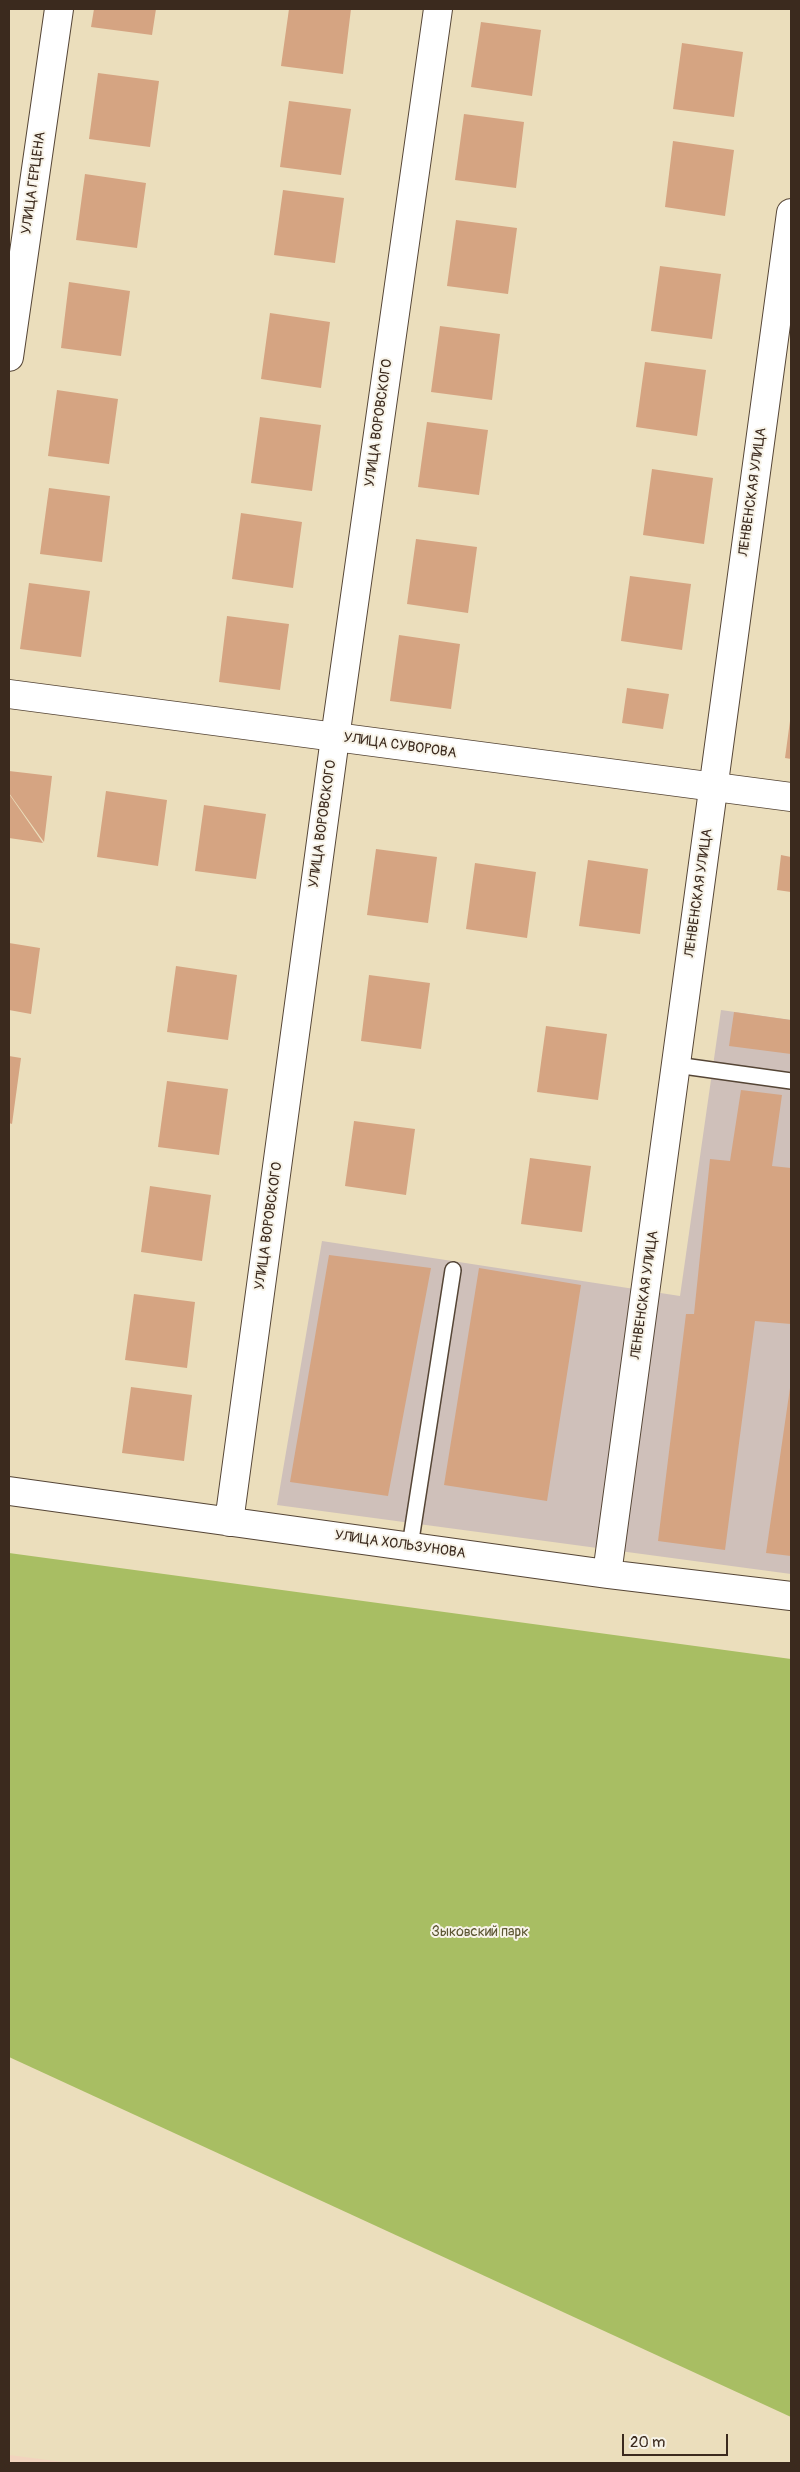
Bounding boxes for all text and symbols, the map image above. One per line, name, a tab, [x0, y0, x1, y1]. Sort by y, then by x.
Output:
street label: УЛИЦА ГЕРЦЕНА	[18, 131, 50, 235]
street label: УЛИЦА ВОРОВСКОГО	[362, 358, 396, 488]
street label: ЛЕНВЕНСКАЯ УЛИЦА	[736, 427, 770, 557]
street label: УЛИЦА СУВОРОВА	[342, 730, 458, 762]
street label: УЛИЦА ВОРОВСКОГО	[306, 759, 340, 889]
street label: ЛЕНВЕНСКАЯ УЛИЦА	[682, 828, 716, 958]
street label: УЛИЦА ВОРОВСКОГО	[252, 1161, 286, 1291]
street label: ЛЕНВЕНСКАЯ УЛИЦА	[628, 1230, 662, 1360]
street label: УЛИЦА ХОЛЬЗУНОВА	[333, 1527, 467, 1563]
park label: Зыковский парк	[432, 1924, 528, 1940]
scale bar	[625, 2424, 731, 2456]
text: 20 m	[630, 2433, 665, 2452]

